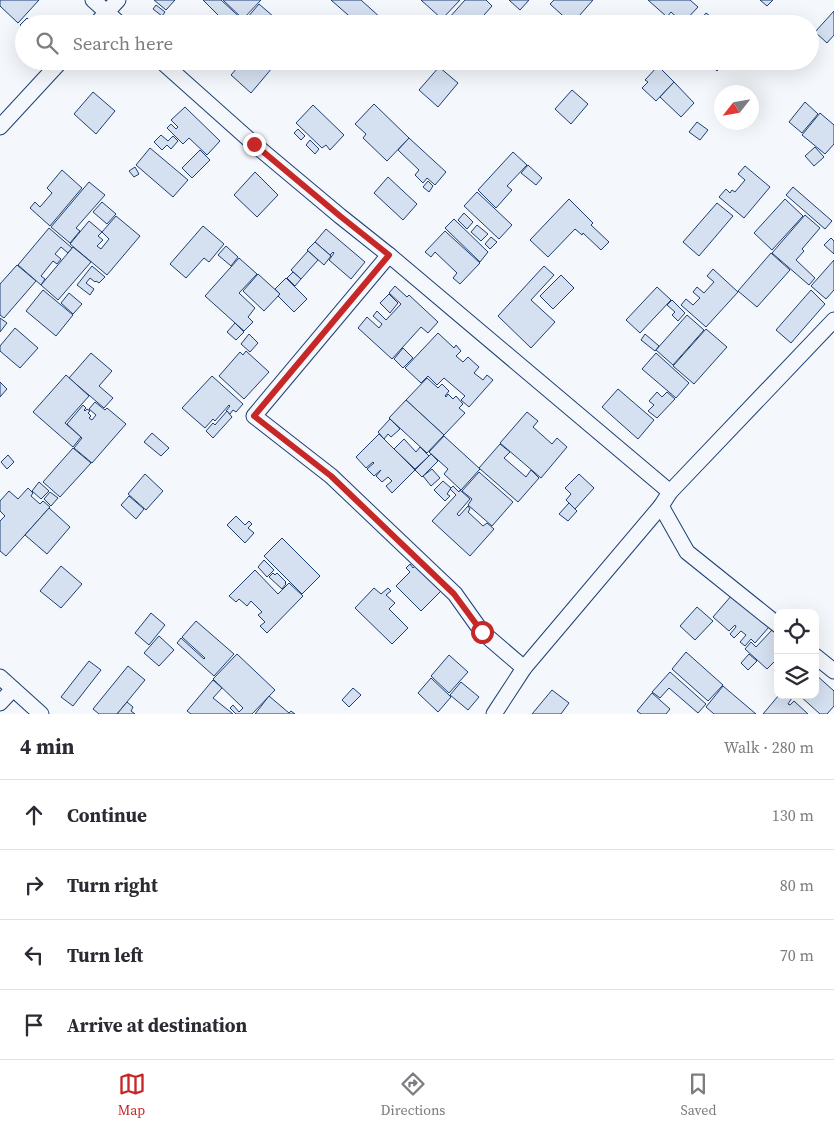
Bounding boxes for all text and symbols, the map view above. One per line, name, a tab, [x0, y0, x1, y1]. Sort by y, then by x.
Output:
search box	[15, 15, 819, 70]
icon: search	[33, 29, 61, 57]
text: Search here	[73, 30, 173, 56]
north arrow	[714, 85, 759, 130]
route end	[243, 133, 266, 156]
map controls	[774, 609, 819, 699]
button: locate	[774, 609, 819, 654]
route start	[471, 621, 494, 644]
button: layers	[774, 654, 819, 699]
text: 4 min	[20, 732, 75, 761]
text: Walk · 280 m	[724, 736, 814, 758]
icon: ahead	[20, 801, 48, 829]
text: Continue	[67, 802, 147, 828]
text: 130 m	[772, 804, 814, 826]
icon: right	[20, 871, 48, 899]
text: Turn right	[67, 872, 158, 898]
text: 80 m	[780, 874, 814, 896]
icon: left	[20, 941, 48, 969]
text: Turn left	[67, 942, 143, 968]
text: 70 m	[780, 944, 814, 966]
icon: arrive	[20, 1011, 48, 1039]
text: Arrive at destination	[67, 1012, 247, 1038]
tab: Map	[118, 1070, 146, 1120]
tab: Directions	[381, 1070, 445, 1120]
tab: Saved	[681, 1070, 716, 1120]

